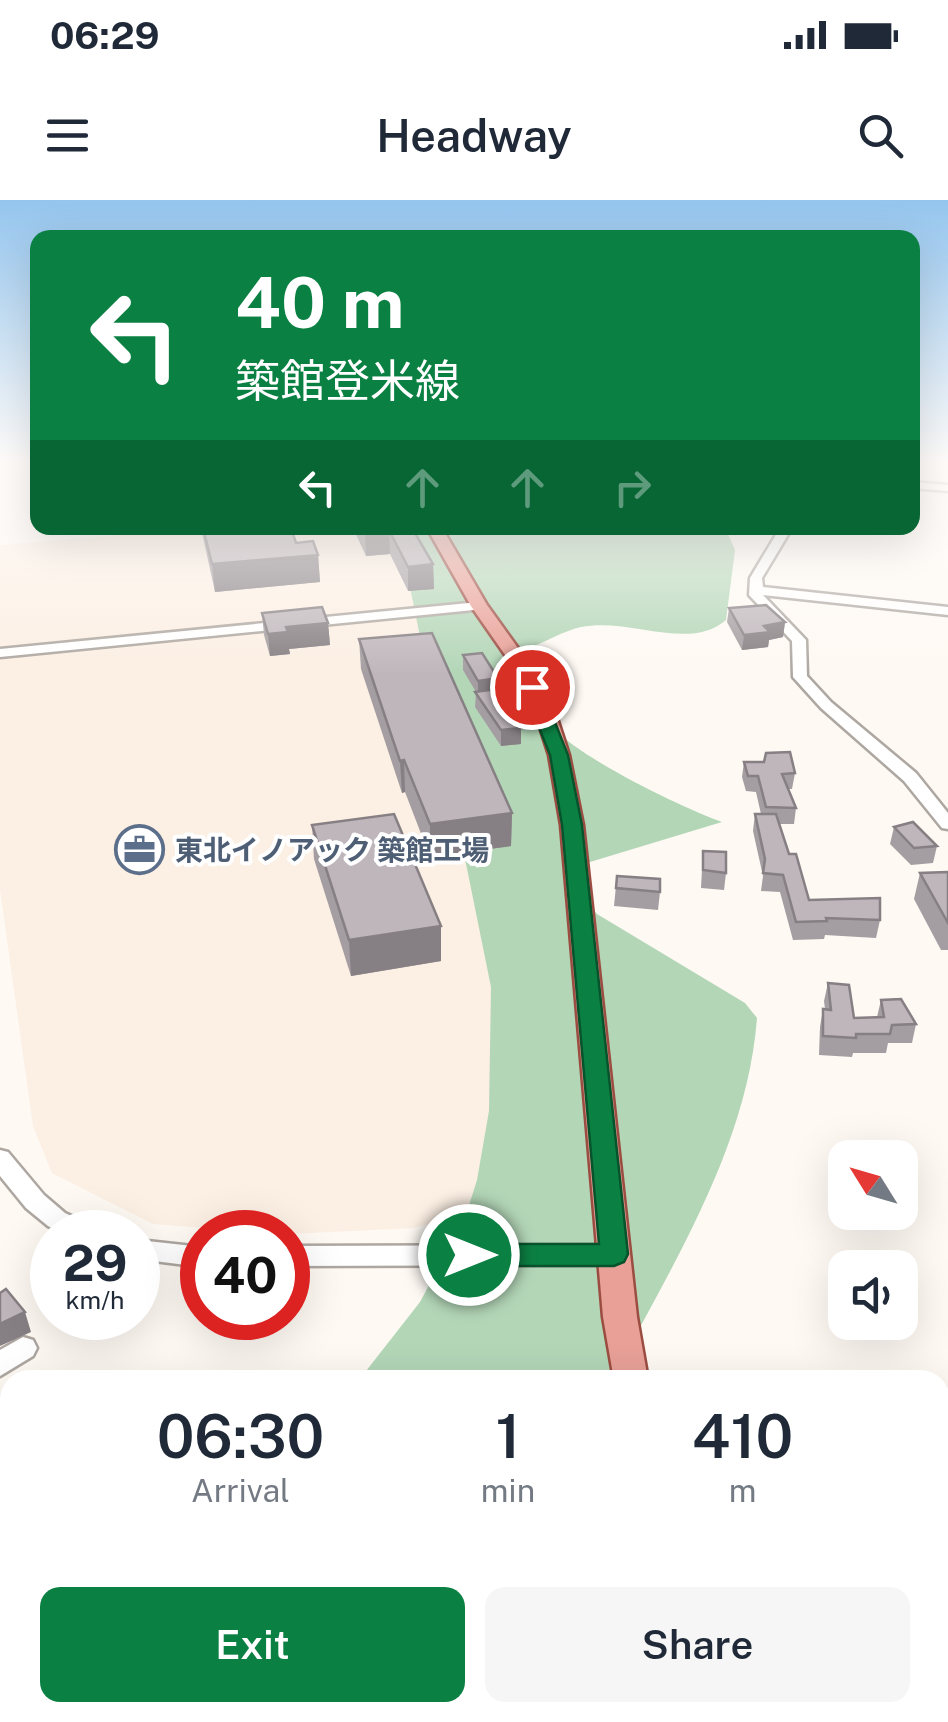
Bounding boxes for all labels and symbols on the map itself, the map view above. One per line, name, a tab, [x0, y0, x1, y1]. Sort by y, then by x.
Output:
pin	[490, 645, 575, 730]
office icon: 東北イノアック 築館工場	[114, 823, 166, 875]
place label: 東北イノアック 築館工場	[175, 833, 489, 866]
north arrow	[828, 1140, 918, 1230]
position arrow	[417, 1203, 521, 1307]
speed limit sign: 40	[180, 1210, 310, 1340]

